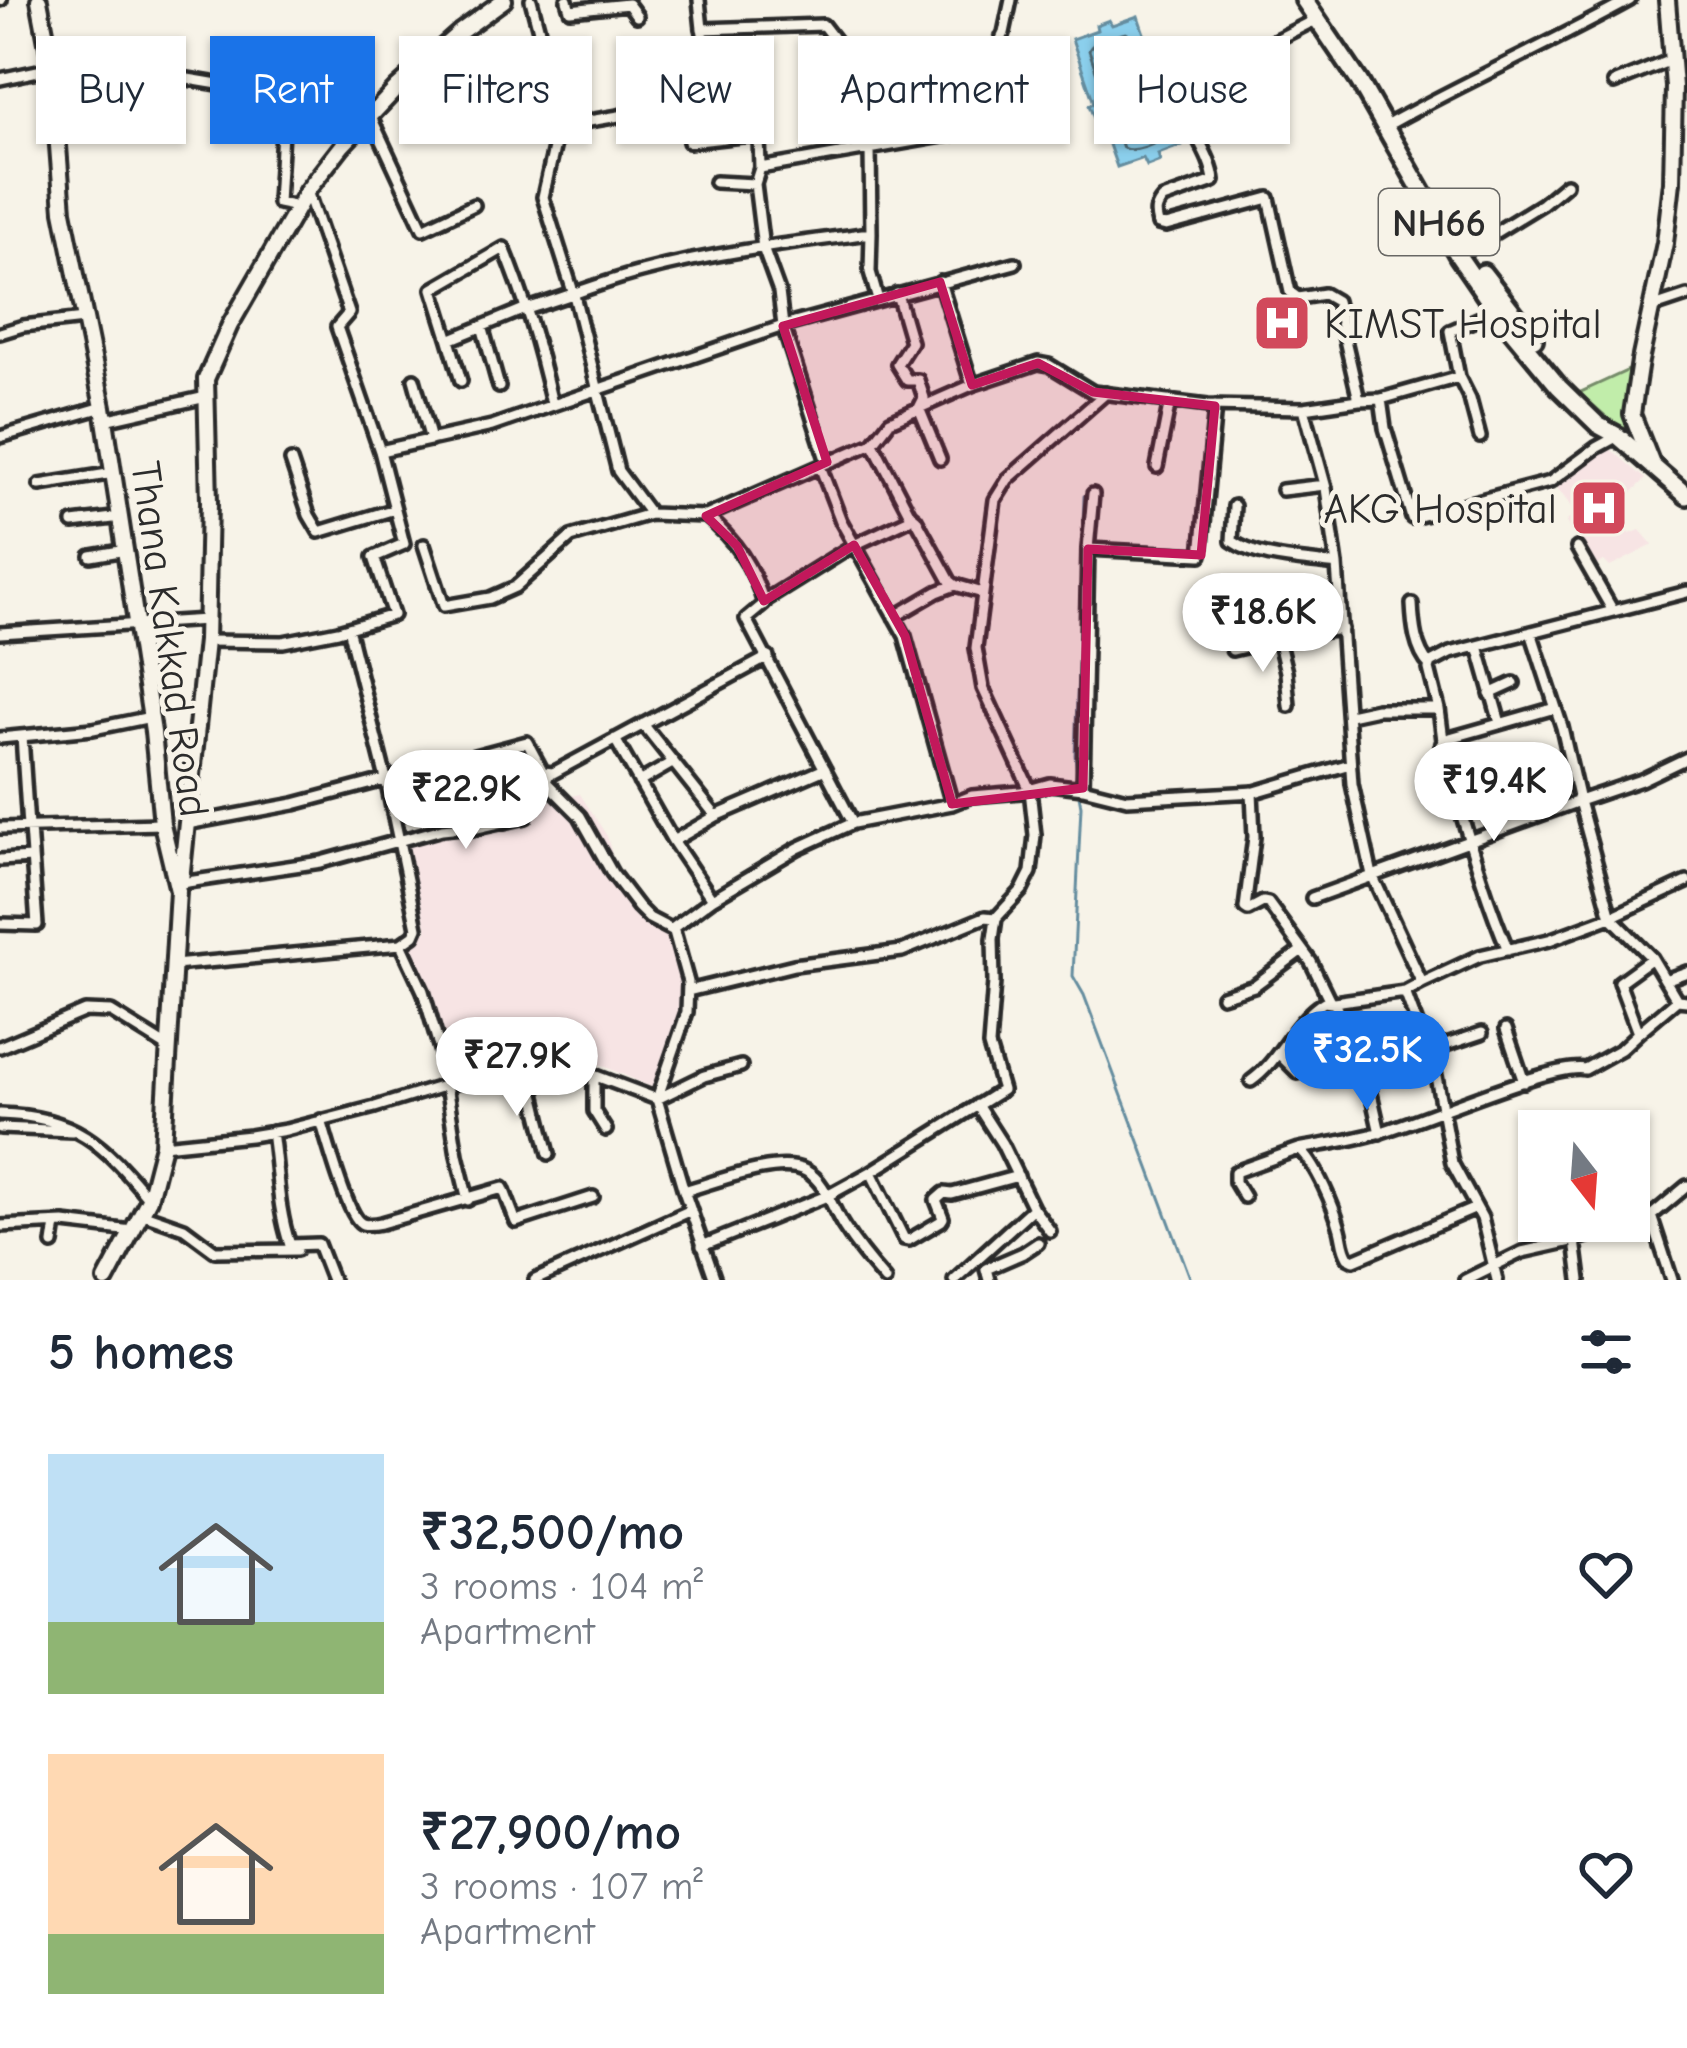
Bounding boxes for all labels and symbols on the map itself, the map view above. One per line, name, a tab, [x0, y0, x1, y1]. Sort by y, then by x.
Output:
road number: NH66	[1379, 189, 1499, 255]
hospital icon: KIMST Hospital	[1251, 292, 1313, 354]
place label: KIMST Hospital	[1324, 300, 1602, 349]
street label: Thana Kakkad Road	[120, 458, 219, 820]
hospital icon: AKG Hospital	[1568, 477, 1630, 539]
place label: AKG Hospital	[1323, 485, 1557, 534]
pin: ₹18.6K	[1165, 573, 1361, 675]
pin: ₹19.4K	[1396, 742, 1592, 844]
pin: ₹22.9K	[368, 750, 564, 852]
pin: ₹32.5K	[1269, 1011, 1465, 1113]
pin: ₹27.9K	[419, 1017, 615, 1119]
north arrow	[1518, 1110, 1650, 1242]

